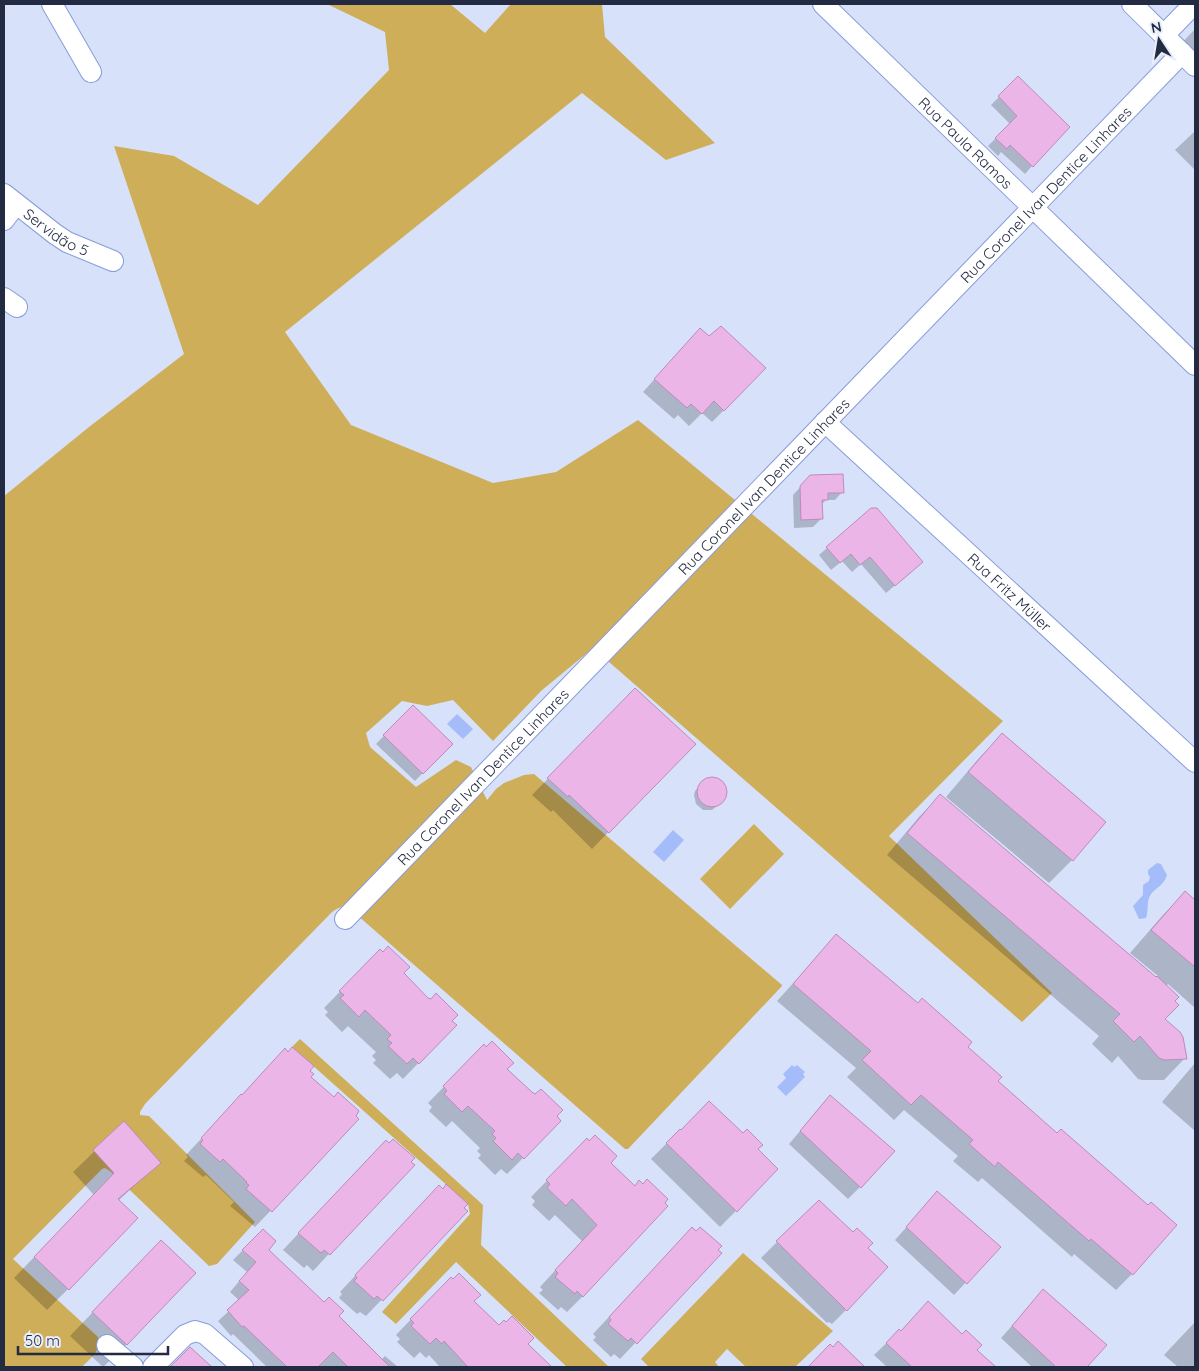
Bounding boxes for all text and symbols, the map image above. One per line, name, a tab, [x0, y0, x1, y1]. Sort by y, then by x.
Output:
north arrow	[1134, 15, 1184, 65]
text: N	[1149, 17, 1163, 37]
street label: Rua Paula Ramos	[915, 93, 1017, 192]
street label: Rua Coronel Ivan Dentice Linhares	[956, 102, 1135, 287]
street label: Servidão 5	[20, 204, 92, 260]
street label: Rua Coronel Ivan Dentice Linhares	[674, 394, 853, 578]
street label: Rua Fritz Müller	[964, 549, 1056, 635]
street label: Rua Coronel Ivan Dentice Linhares	[393, 684, 572, 869]
scale bar	[18, 1324, 168, 1356]
text: 50 m	[25, 1331, 60, 1350]

